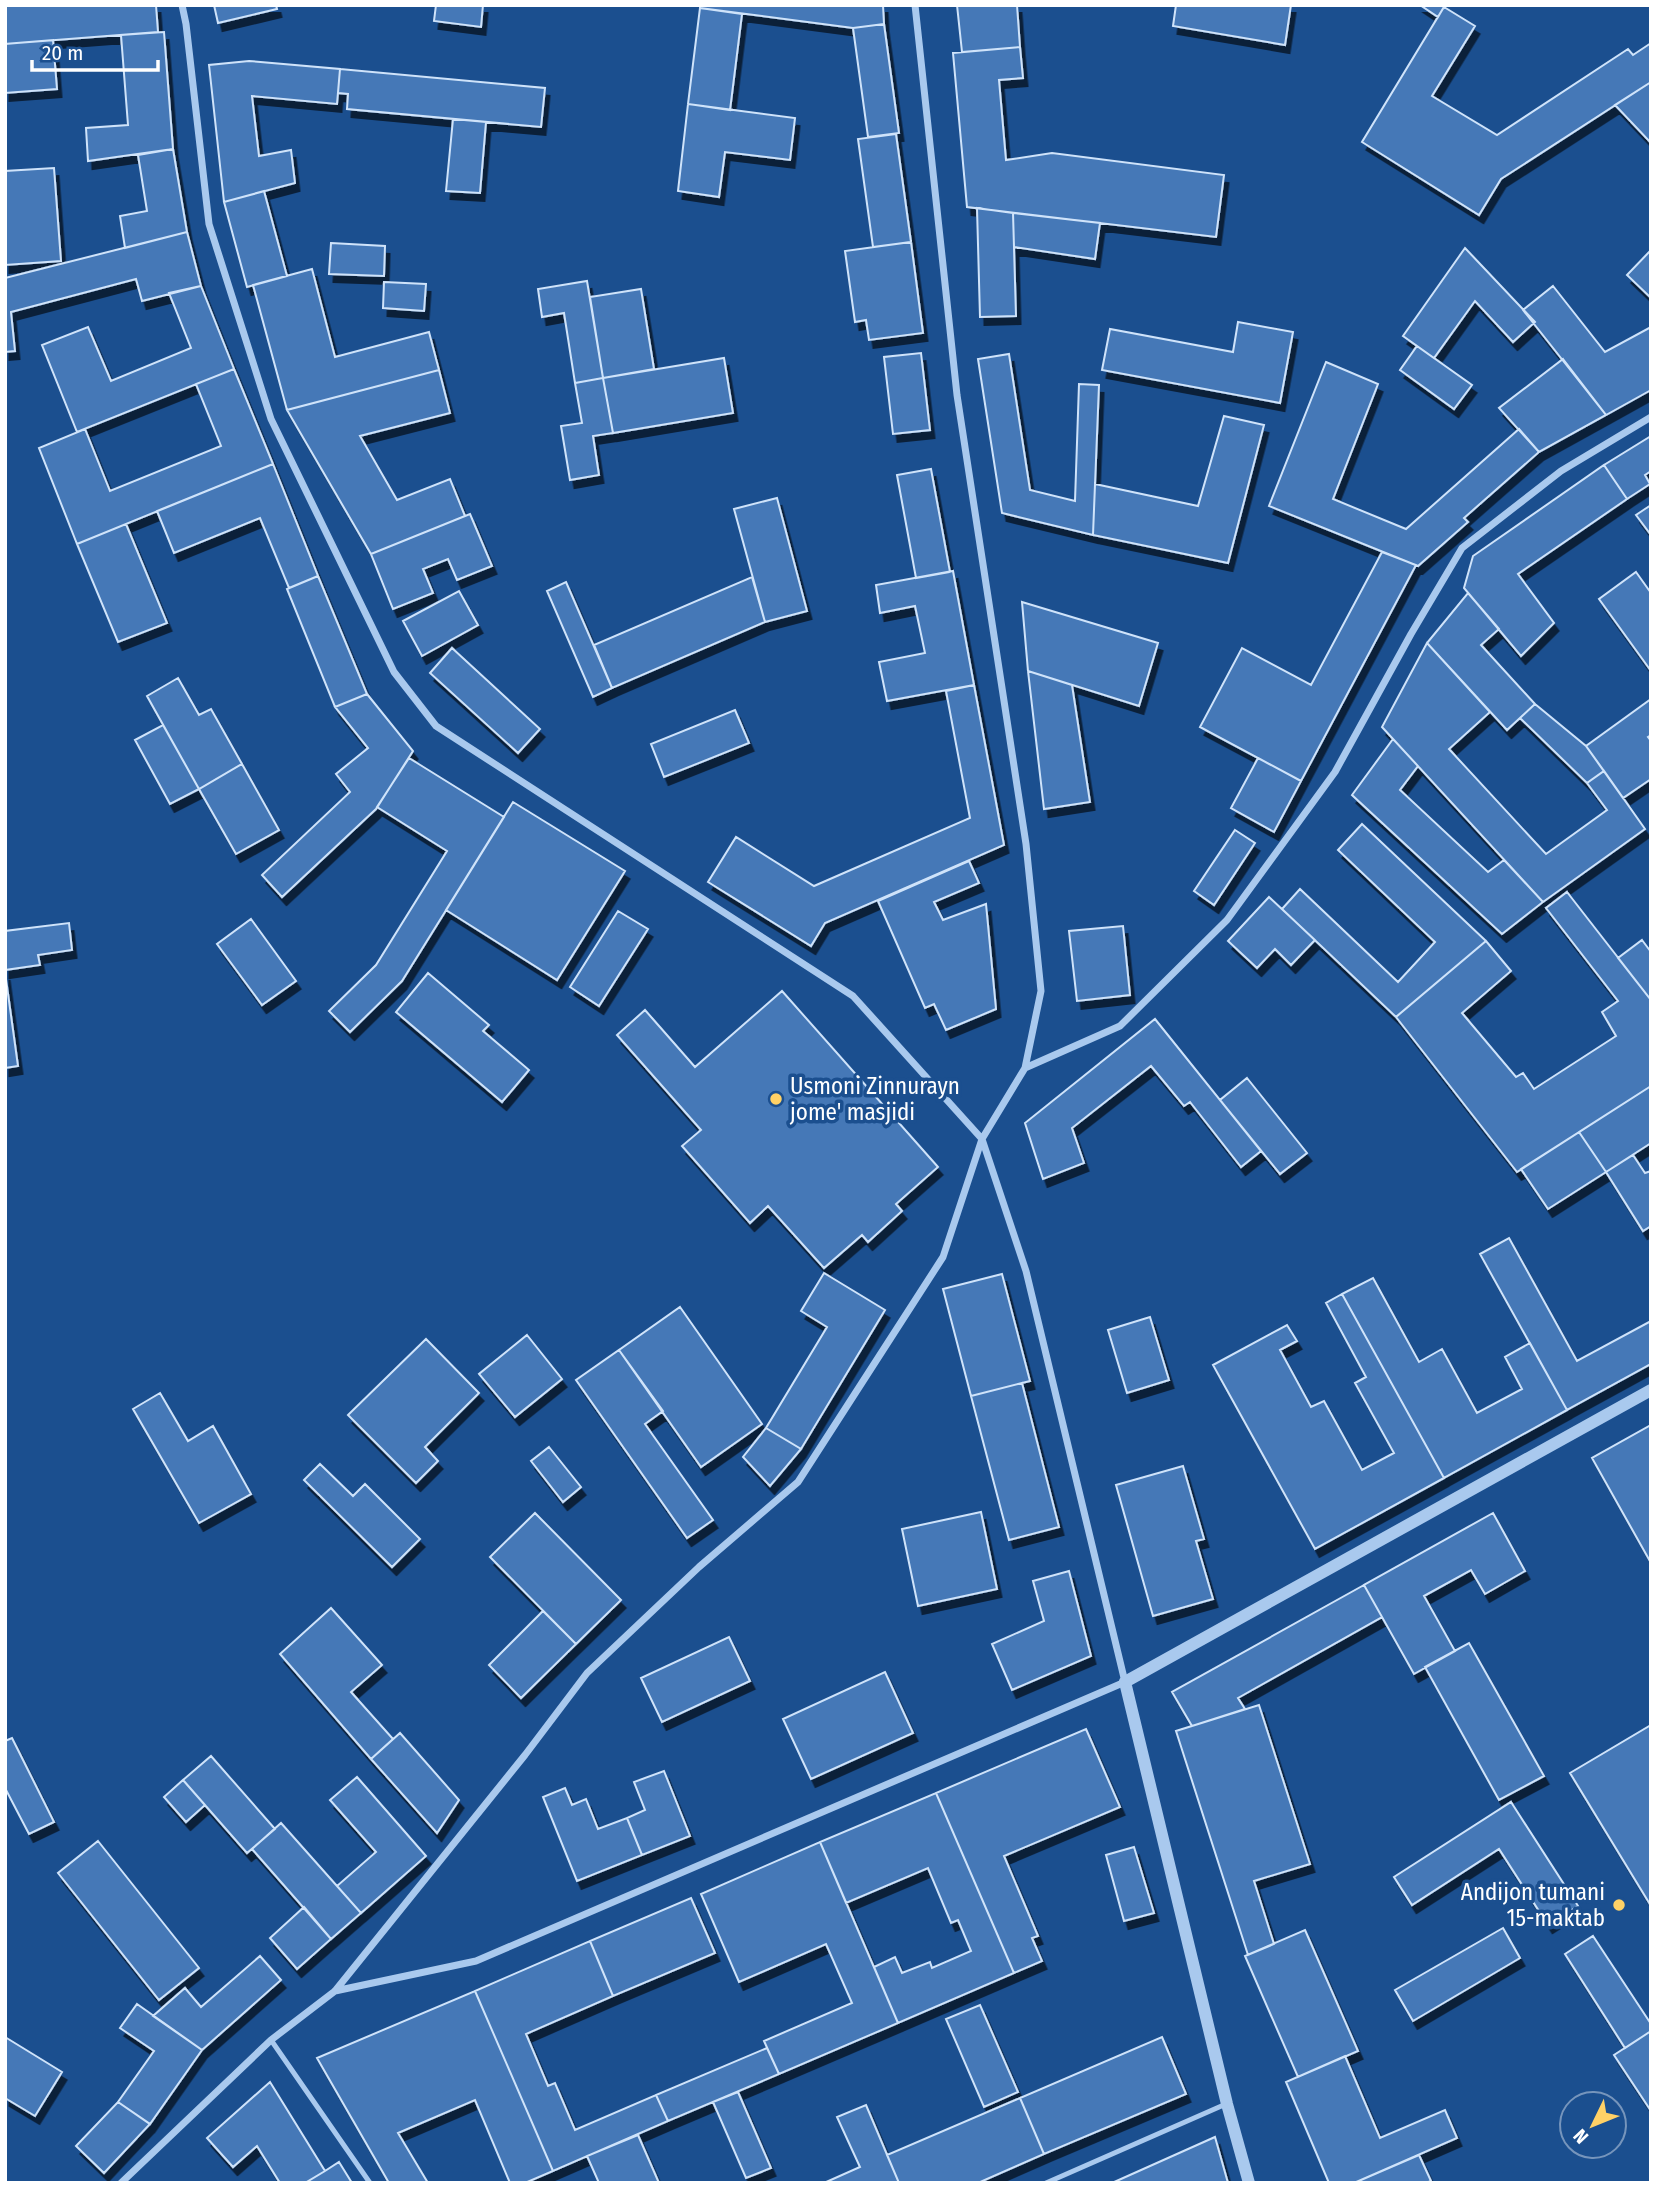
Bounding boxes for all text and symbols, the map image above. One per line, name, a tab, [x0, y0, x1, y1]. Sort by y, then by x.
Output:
scale bar	[32, 28, 158, 72]
text: 20 m	[42, 40, 83, 66]
place label: Usmoni Zinnurayn jome' masjidi	[789, 1072, 960, 1126]
marker: Usmoni Zinnurayn jome' masjidi	[768, 1091, 784, 1107]
place label: Andijon tumani 15-maktab	[1461, 1878, 1605, 1932]
marker: Andijon tumani 15-maktab	[1611, 1897, 1627, 1913]
north arrow	[1558, 2090, 1628, 2160]
text: N	[1569, 2124, 1593, 2148]

